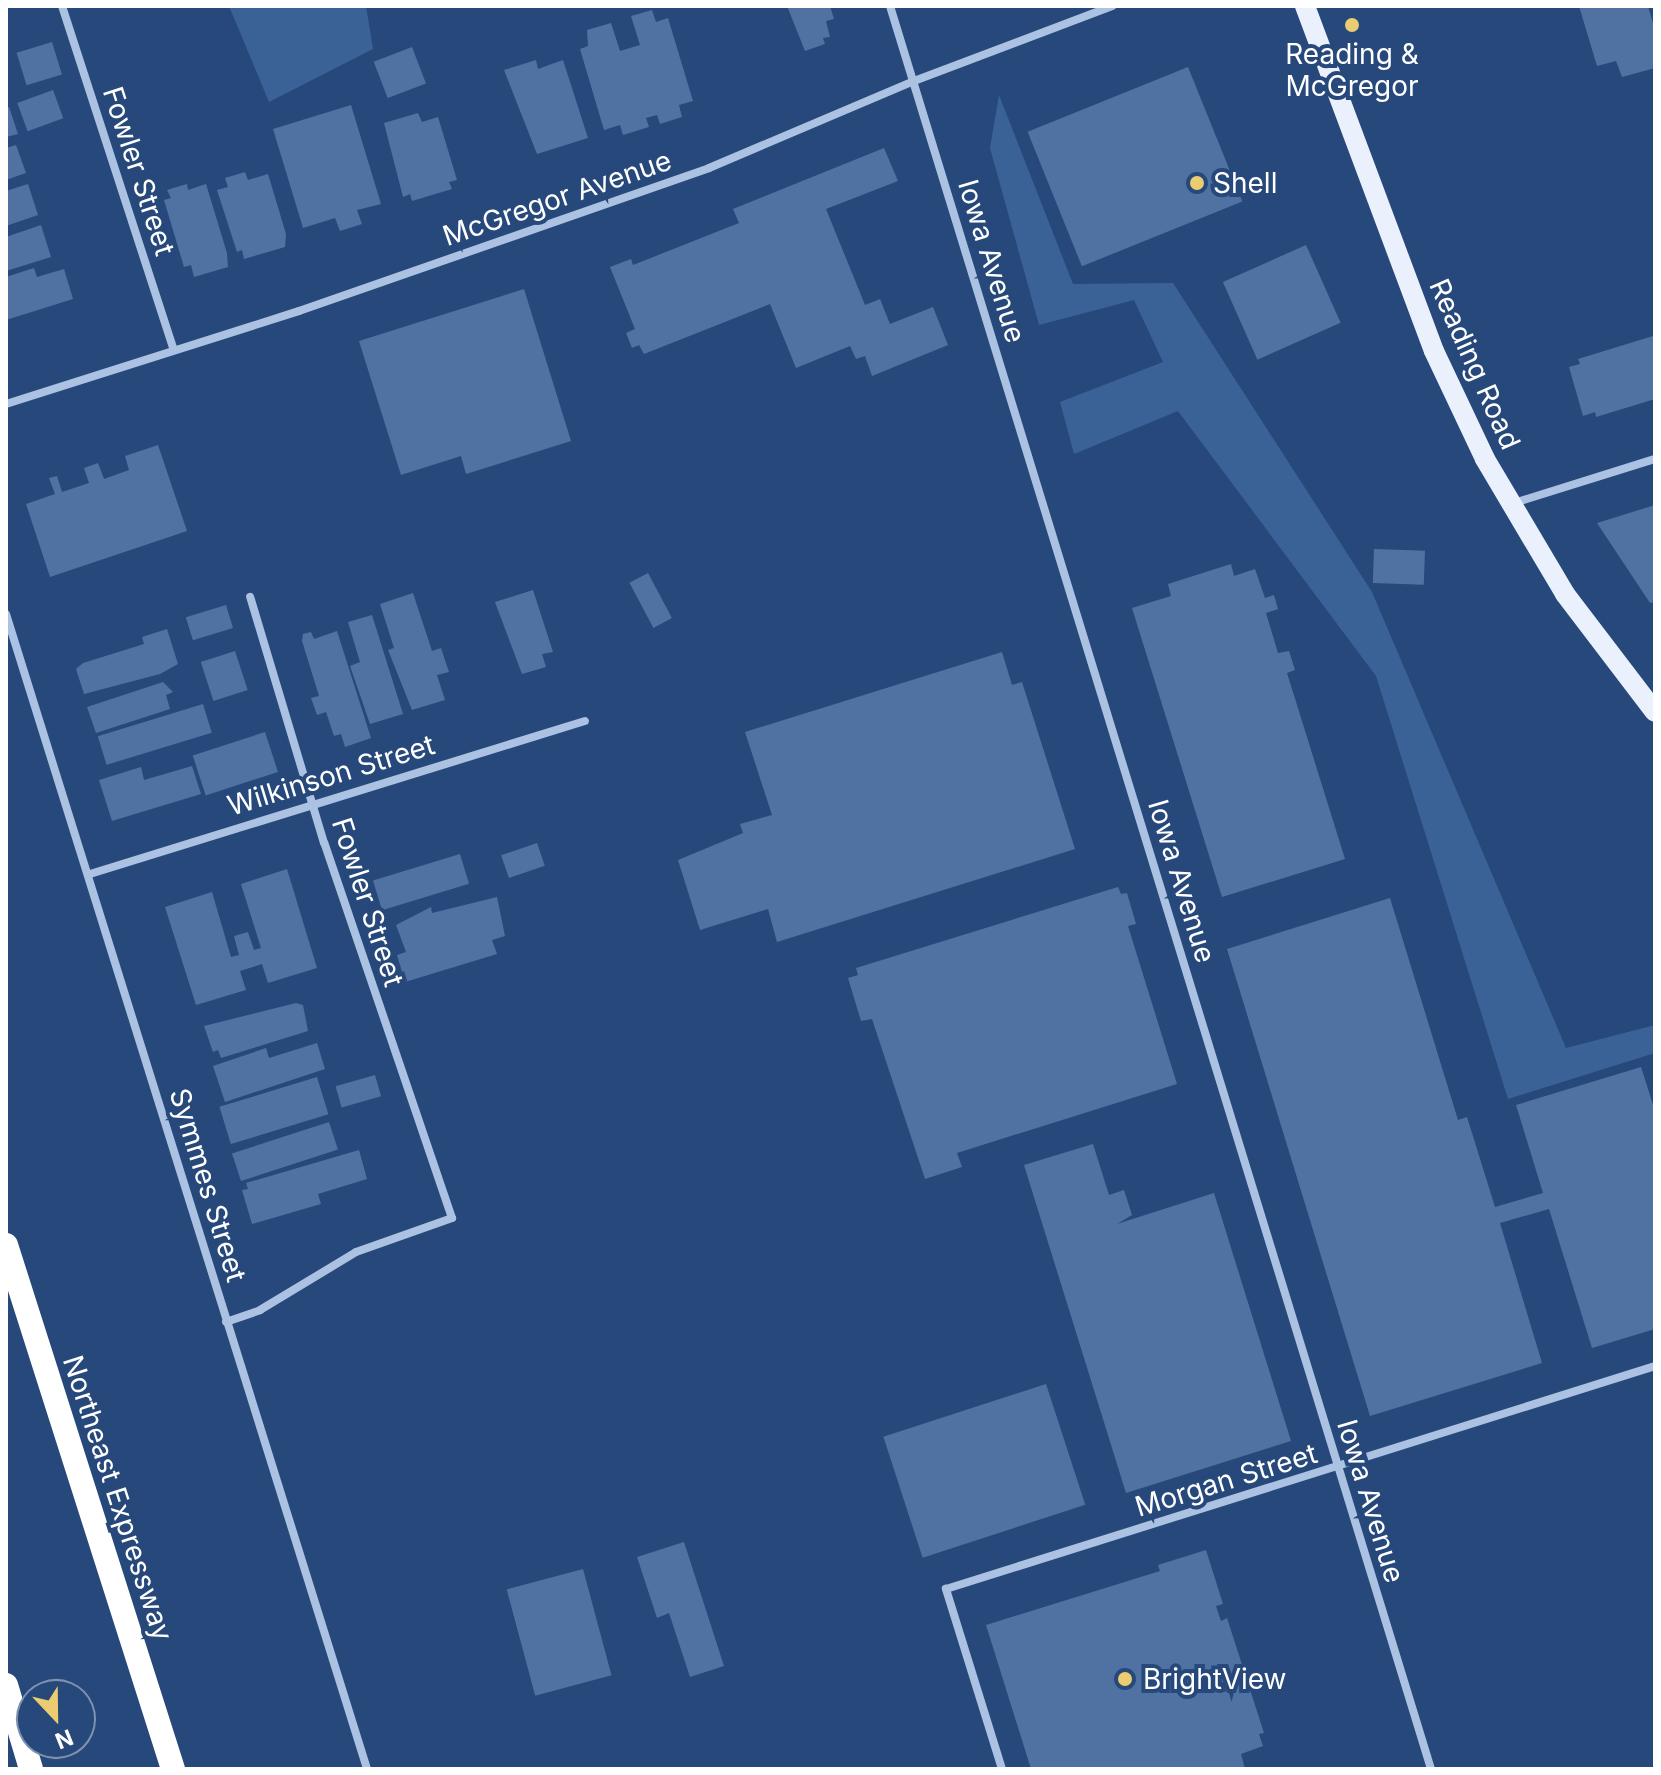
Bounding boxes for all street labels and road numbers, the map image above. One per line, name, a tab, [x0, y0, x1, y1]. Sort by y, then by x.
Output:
street label: Fowler Street	[96, 83, 182, 259]
street label: McGregor Avenue	[438, 143, 676, 253]
street label: Iowa Avenue	[951, 175, 1033, 347]
street label: Reading Road	[1422, 274, 1528, 454]
street label: Wilkinson Street	[223, 728, 439, 822]
street label: Iowa Avenue	[1141, 795, 1223, 967]
street label: Fowler Street	[325, 814, 411, 990]
street label: Symmes Street	[163, 1084, 253, 1286]
street label: Northeast Expressway	[56, 1351, 180, 1645]
street label: Iowa Avenue	[1330, 1415, 1412, 1587]
street label: Morgan Street	[1131, 1436, 1321, 1524]

